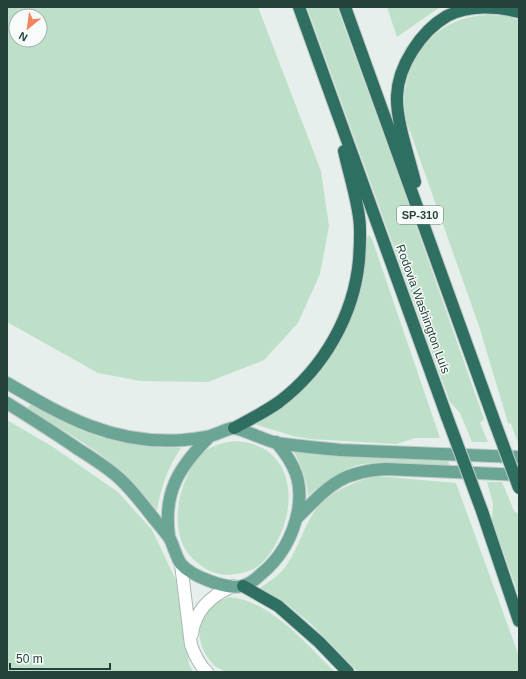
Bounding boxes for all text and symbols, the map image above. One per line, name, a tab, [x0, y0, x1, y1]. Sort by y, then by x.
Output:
north arrow	[8, 8, 48, 48]
text: N	[17, 30, 30, 44]
road number: SP-310	[397, 206, 443, 224]
street label: Rodovia Washington Luís	[393, 243, 453, 375]
scale bar	[10, 645, 110, 671]
text: 50 m	[16, 652, 43, 666]

